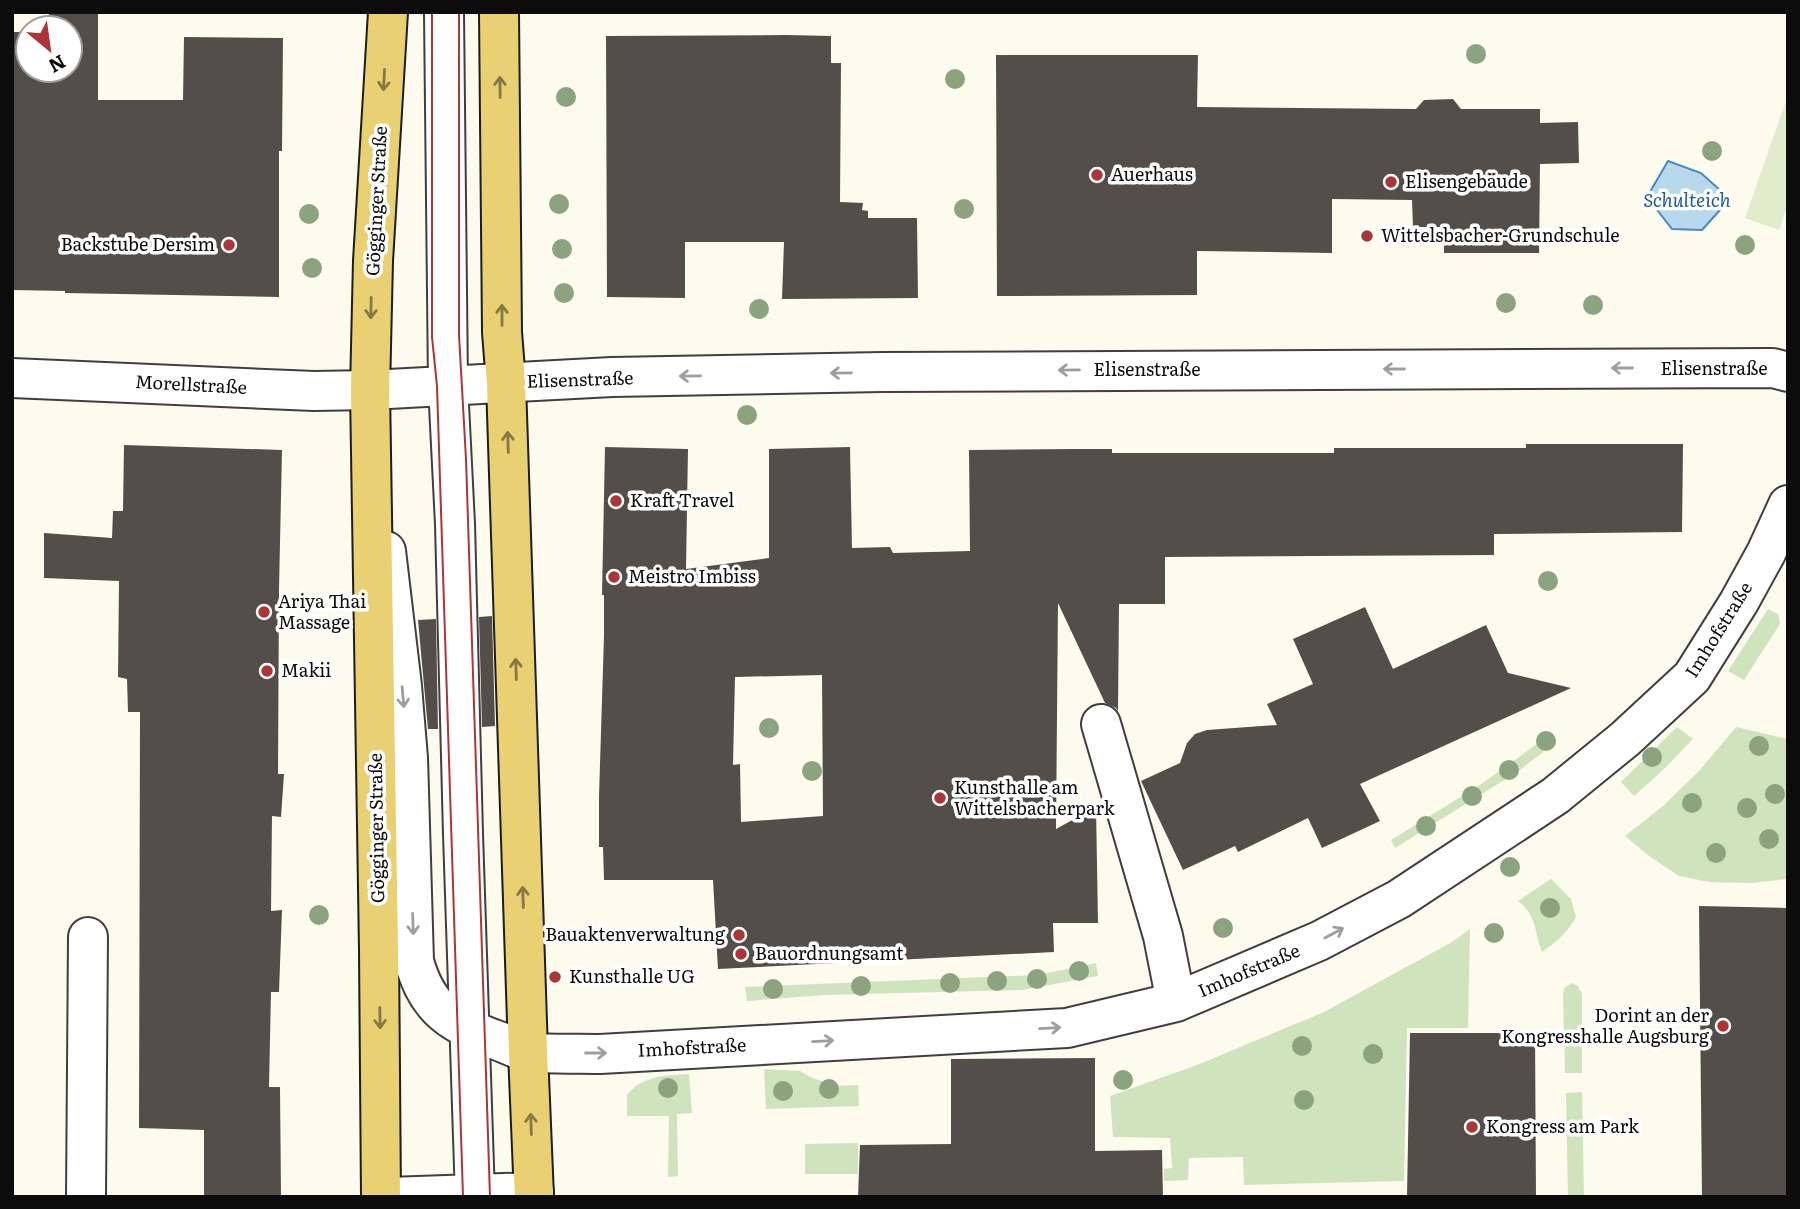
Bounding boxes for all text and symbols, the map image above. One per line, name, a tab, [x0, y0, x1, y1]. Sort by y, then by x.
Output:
north arrow	[14, 14, 84, 84]
text: N	[44, 49, 71, 81]
one-way arrow	[377, 69, 390, 91]
one-way arrow	[493, 76, 507, 99]
street label: Gögginger Straße	[358, 125, 393, 277]
place label: Auerhaus	[1111, 160, 1193, 187]
marker: Auerhaus	[1089, 167, 1105, 183]
place label: Elisengebäude	[1405, 167, 1528, 194]
marker: Elisengebäude	[1383, 174, 1399, 190]
water label: Schulteich	[1643, 185, 1731, 213]
place label: Wittelsbacher-Grundschule	[1381, 221, 1620, 248]
marker: Wittelsbacher-Grundschule	[1359, 228, 1375, 244]
place label: Backstube Dersim	[61, 230, 215, 257]
marker: Backstube Dersim	[221, 237, 237, 253]
one-way arrow	[365, 296, 378, 319]
one-way arrow	[495, 304, 509, 327]
street label: Elisenstraße	[1660, 354, 1768, 381]
street label: Elisenstraße	[1093, 355, 1201, 382]
one-way arrow	[1611, 361, 1634, 375]
one-way arrow	[1383, 362, 1406, 376]
street label: Elisenstraße	[526, 363, 634, 394]
one-way arrow	[1058, 363, 1081, 377]
one-way arrow	[830, 366, 853, 379]
street label: Morellstraße	[134, 367, 248, 400]
one-way arrow	[679, 369, 702, 383]
one-way arrow	[501, 431, 515, 454]
place label: Kraft Travel	[630, 486, 734, 513]
marker: Kraft Travel	[608, 493, 624, 509]
place label: Meistro Imbiss	[628, 562, 756, 589]
marker: Meistro Imbiss	[606, 569, 622, 585]
street label: Imhofstraße	[1678, 576, 1758, 682]
place label: Ariya Thai Massage	[278, 587, 366, 635]
marker: Ariya Thai Massage	[256, 604, 272, 620]
place label: Makii	[281, 656, 331, 683]
one-way arrow	[509, 658, 522, 681]
marker: Makii	[259, 663, 275, 679]
one-way arrow	[397, 685, 410, 708]
street label: Gögginger Straße	[361, 753, 390, 903]
place label: Kunsthalle am Wittelsbacherpark	[954, 773, 1116, 821]
marker: Kunsthalle am Wittelsbacherpark	[932, 790, 948, 806]
one-way arrow	[516, 885, 530, 908]
one-way arrow	[406, 913, 419, 936]
place label: Bauaktenverwaltung	[545, 920, 726, 947]
one-way arrow	[1323, 926, 1344, 939]
marker: Bauaktenverwaltung	[731, 927, 747, 943]
street label: Imhofstraße	[1193, 936, 1304, 1003]
place label: Bauordnungsamt	[755, 939, 904, 966]
marker: Bauordnungsamt	[733, 946, 749, 962]
place label: Kunsthalle UG	[569, 962, 695, 989]
marker: Kunsthalle UG	[547, 969, 563, 985]
place label: Dorint an der Kongresshalle Augsburg	[1501, 1001, 1710, 1049]
one-way arrow	[373, 1006, 387, 1029]
marker: Dorint an der Kongresshalle Augsburg	[1715, 1018, 1731, 1034]
one-way arrow	[1039, 1022, 1062, 1035]
street label: Imhofstraße	[637, 1030, 747, 1063]
one-way arrow	[811, 1034, 834, 1047]
one-way arrow	[584, 1046, 607, 1060]
place label: Kongress am Park	[1486, 1112, 1640, 1139]
one-way arrow	[524, 1113, 537, 1136]
marker: Kongress am Park	[1464, 1119, 1480, 1135]

